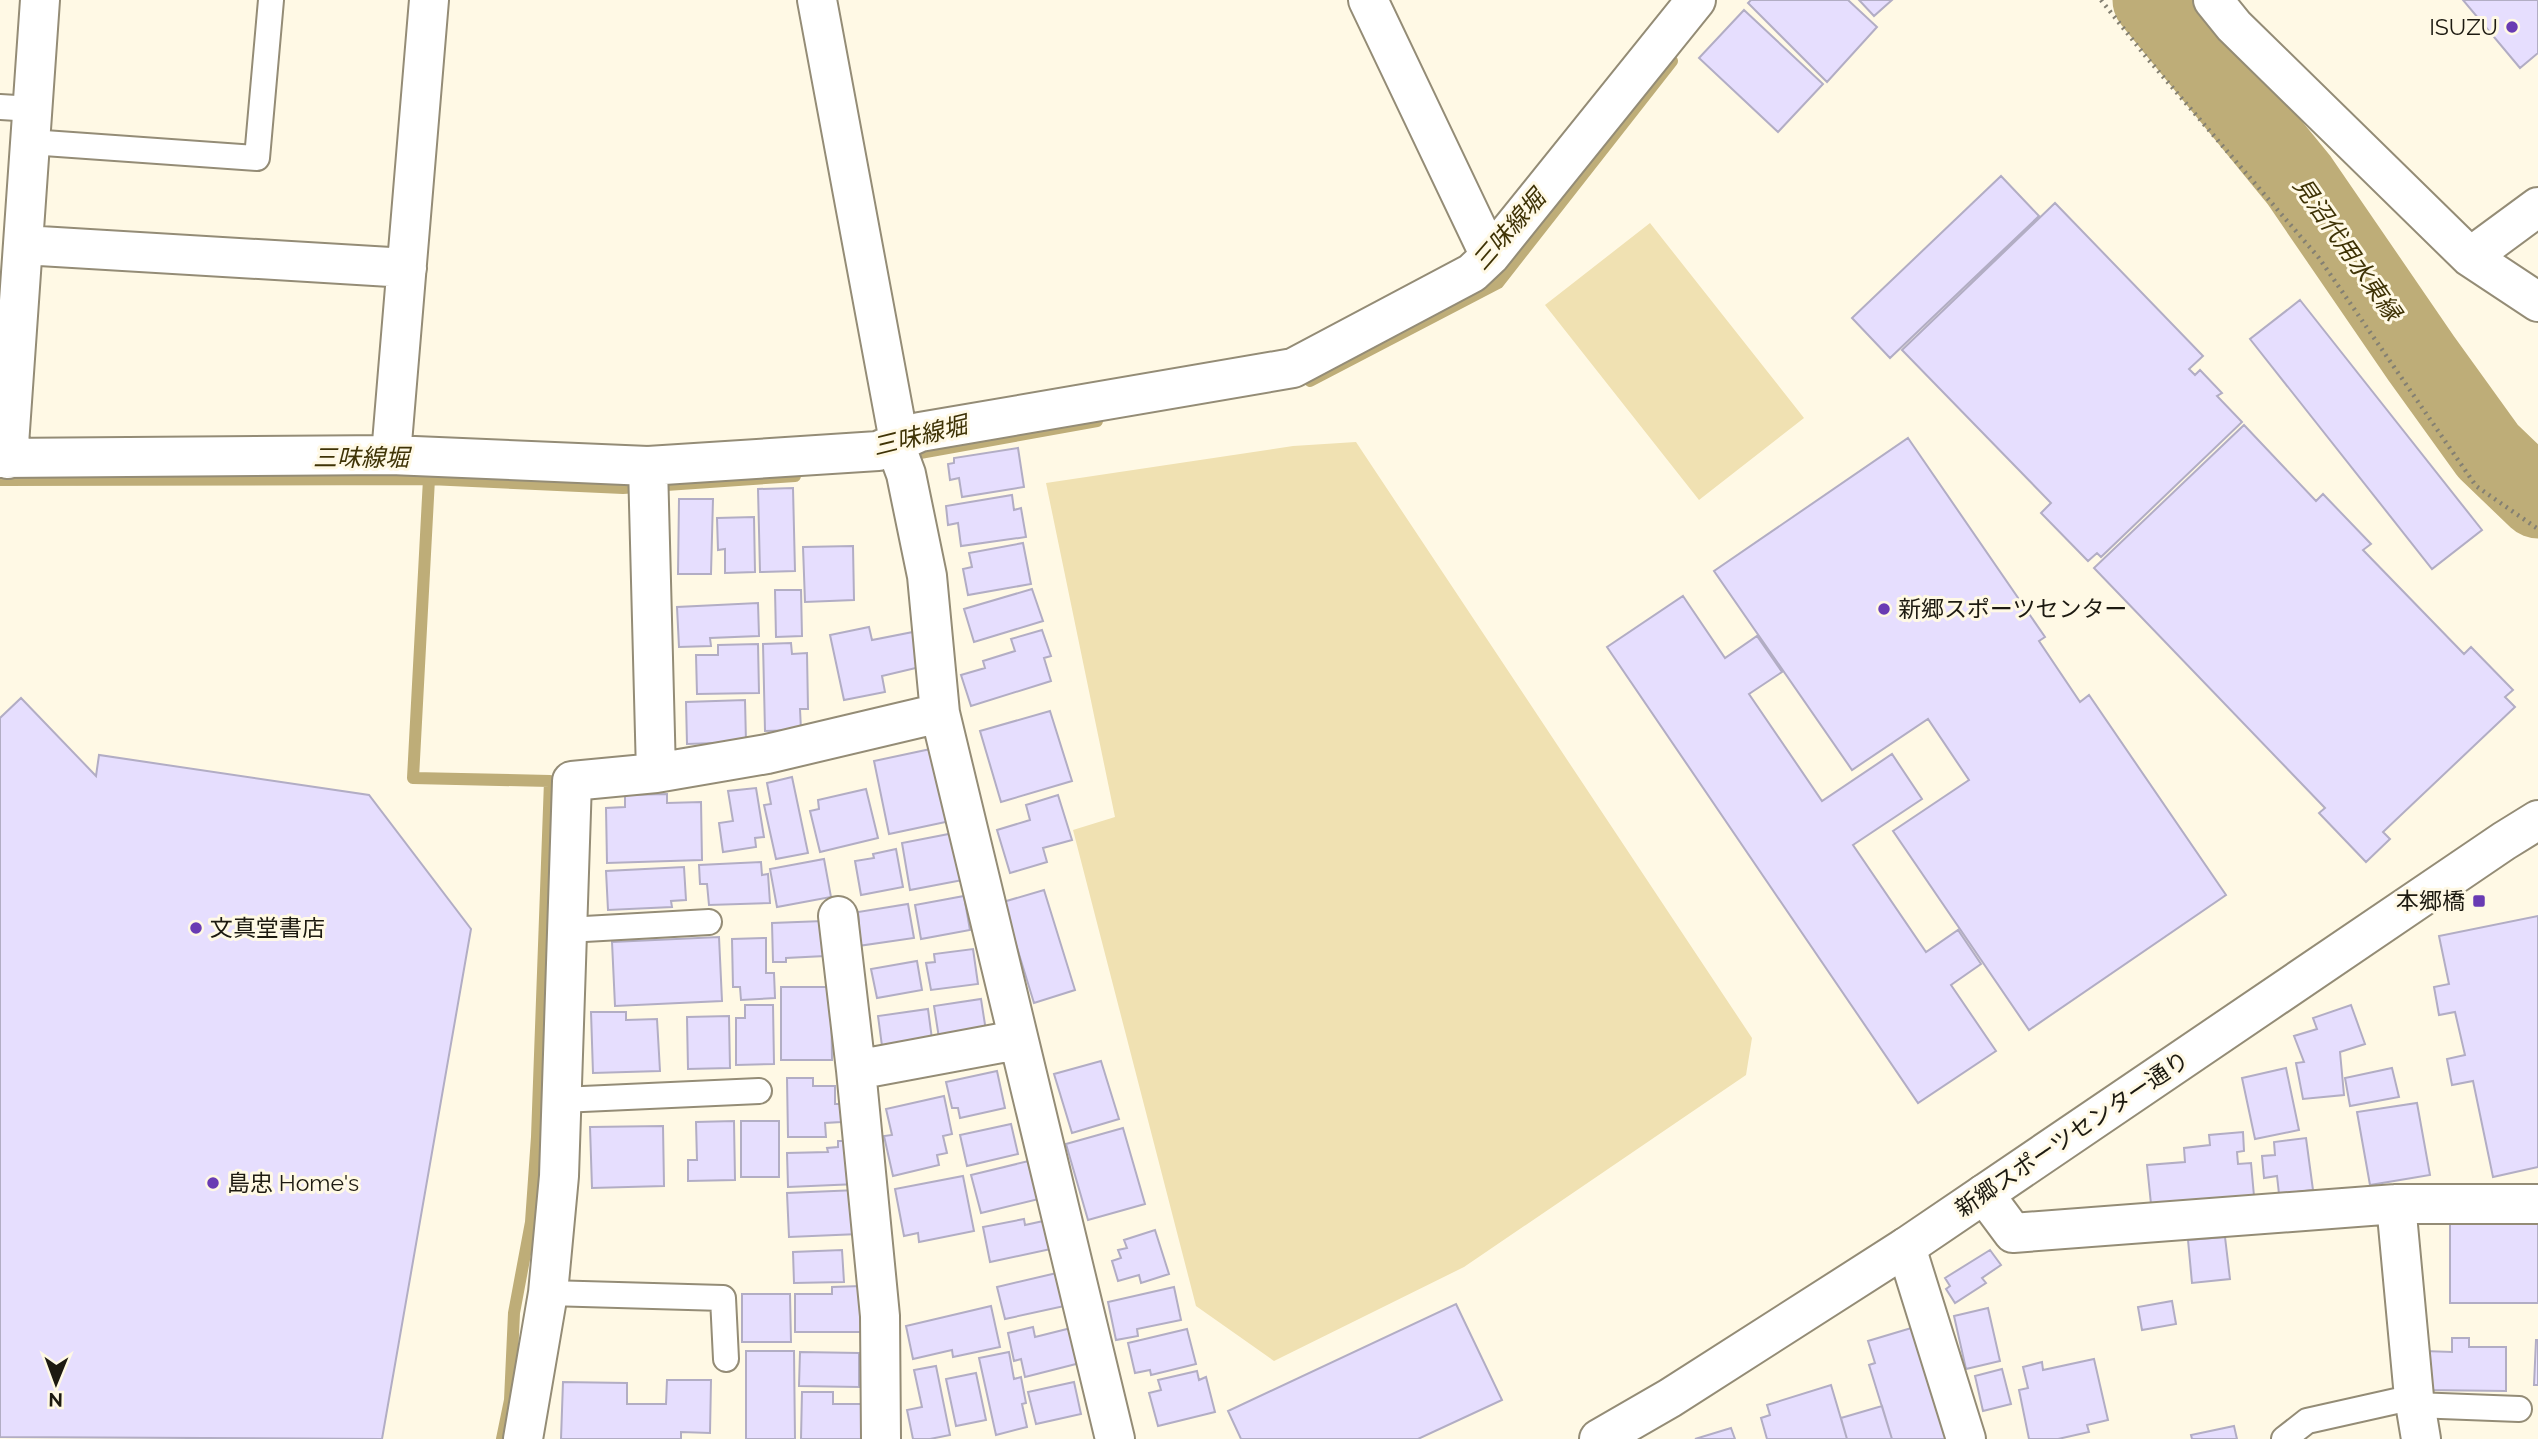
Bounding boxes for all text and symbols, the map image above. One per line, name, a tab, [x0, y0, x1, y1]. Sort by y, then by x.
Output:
place label: ISUZU	[2429, 13, 2498, 40]
marker: ISUZU	[2504, 19, 2520, 35]
water label: 見沼代用水東縁	[2287, 172, 2409, 328]
water label: 三味線堀	[1466, 181, 1554, 275]
water label: 三味線堀	[870, 409, 974, 461]
water label: 三味線堀	[313, 443, 413, 472]
place label: 新郷スポーツセンター	[1898, 595, 2128, 622]
marker: 新郷スポーツセンター	[1876, 601, 1892, 617]
place label: 本郷橋	[2396, 887, 2465, 914]
marker: 本郷橋	[2471, 893, 2487, 909]
place label: 文真堂書店	[210, 914, 325, 941]
marker: 文真堂書店	[188, 920, 204, 936]
street label: 新郷スポーツセンター通り	[1950, 1045, 2193, 1222]
place label: 島忠 Home's	[227, 1169, 359, 1196]
marker: 島忠 Home's	[205, 1175, 221, 1191]
north arrow	[21, 1348, 91, 1418]
text: N	[48, 1389, 63, 1411]

